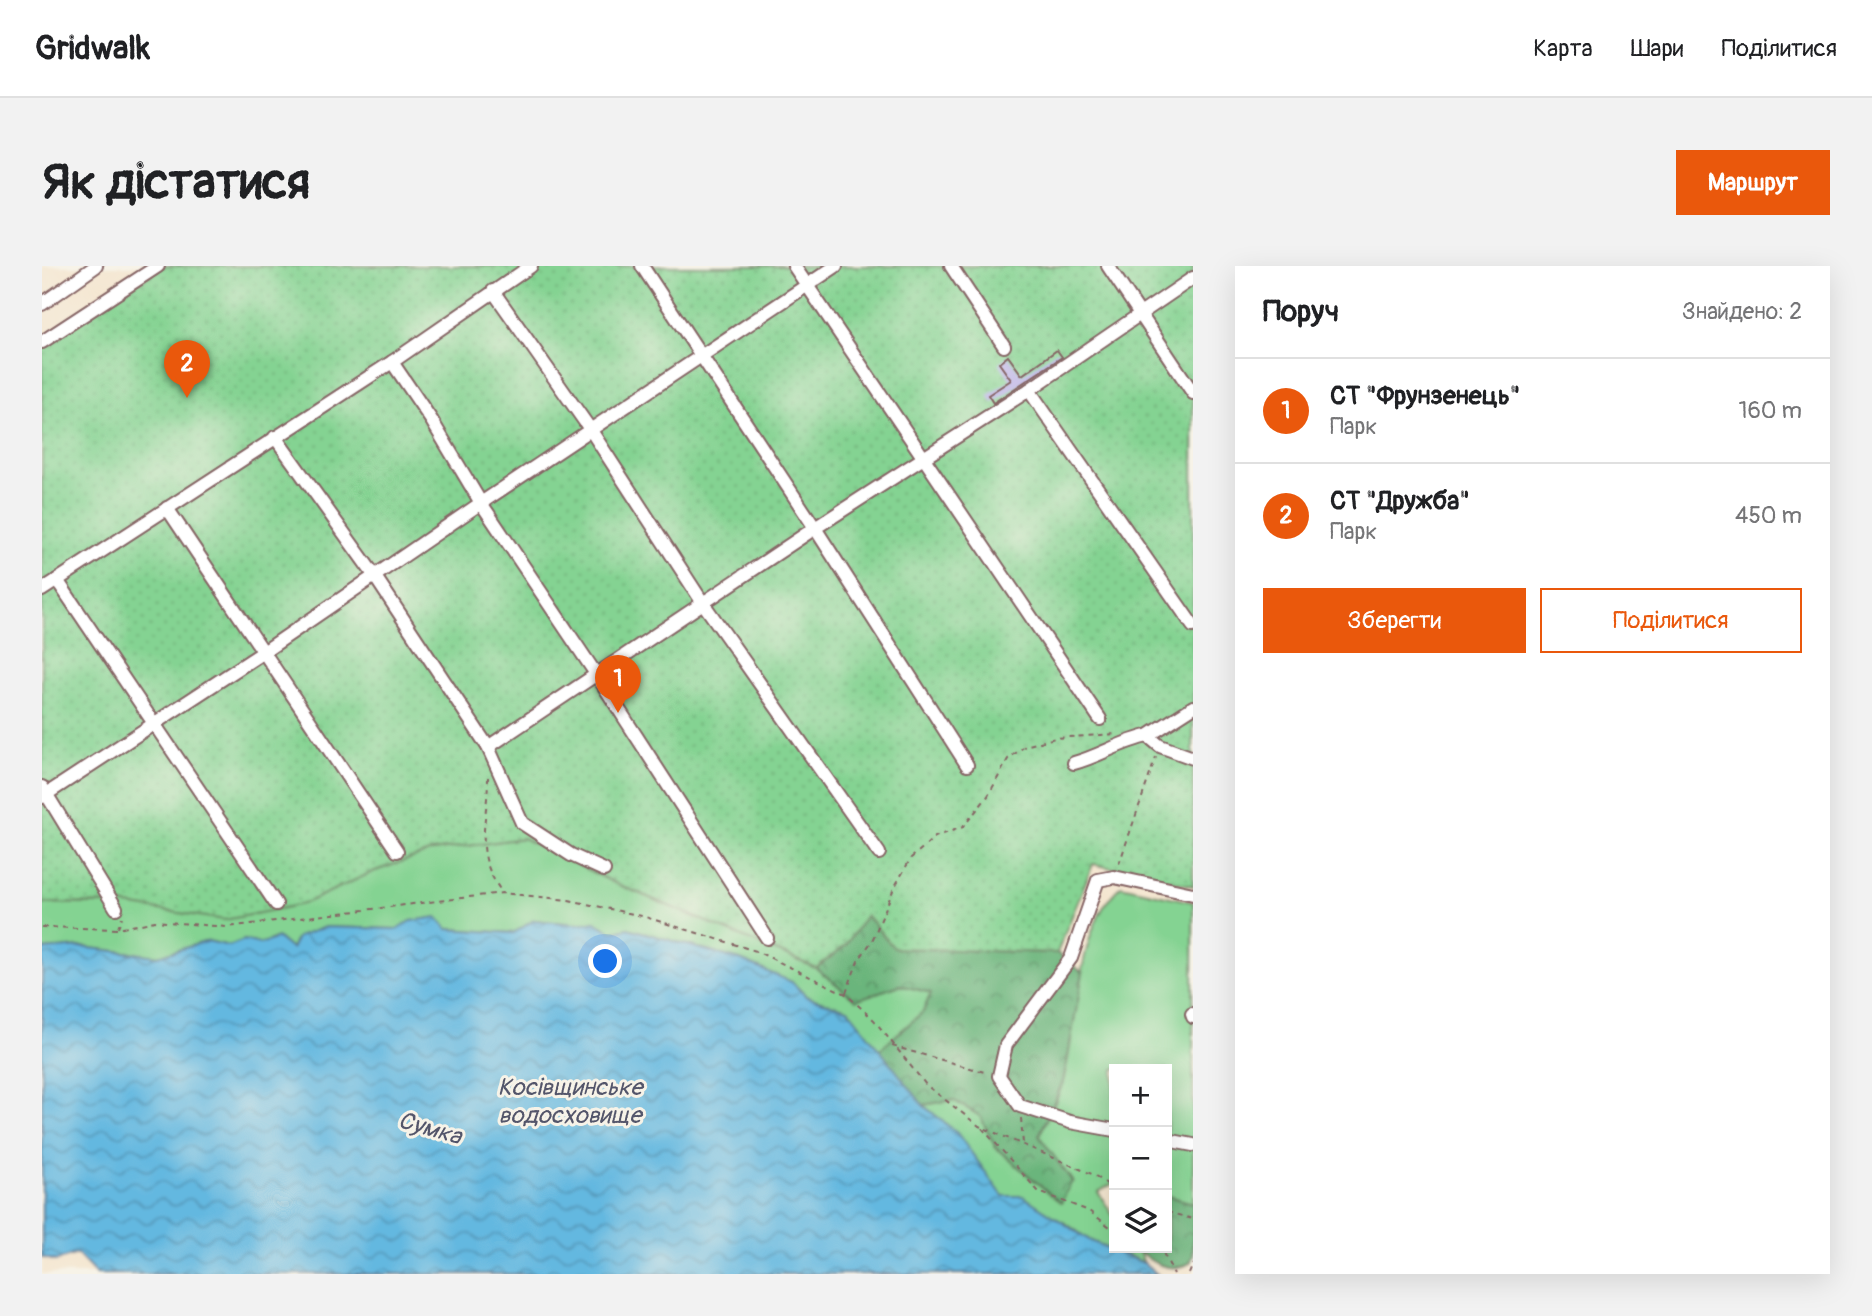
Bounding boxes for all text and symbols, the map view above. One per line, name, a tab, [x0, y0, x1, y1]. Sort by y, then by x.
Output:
text: Gridwalk	[35, 28, 150, 69]
text: Карта	[1533, 34, 1593, 63]
text: Шари	[1631, 34, 1684, 63]
text: Поділитися	[1722, 34, 1837, 63]
button: Маршрут	[1676, 150, 1830, 215]
text: Як дістатися	[42, 152, 310, 213]
text: Поруч	[1263, 293, 1339, 330]
text: Знайдено: 2	[1682, 297, 1802, 326]
pin: 2	[164, 340, 210, 398]
text: СТ "Фрунзенець"	[1330, 380, 1520, 412]
text: 1	[1282, 396, 1291, 425]
text: 160 m	[1738, 396, 1802, 425]
text: Парк	[1330, 412, 1377, 441]
text: СТ "Дружба"	[1330, 485, 1470, 517]
text: 2	[1280, 501, 1292, 530]
text: 450 m	[1735, 501, 1802, 530]
text: Парк	[1330, 517, 1377, 546]
button: Зберегти	[1263, 588, 1526, 653]
button: Поділитися	[1540, 588, 1802, 653]
pin: 1	[595, 655, 641, 713]
your location	[588, 944, 622, 978]
map controls	[1109, 1064, 1172, 1253]
button: +	[1109, 1064, 1172, 1127]
water label: Косівщинське водосховище	[498, 1073, 644, 1130]
water label: Сумка	[395, 1106, 467, 1152]
button: −	[1109, 1127, 1172, 1190]
button: layers	[1109, 1190, 1172, 1253]

